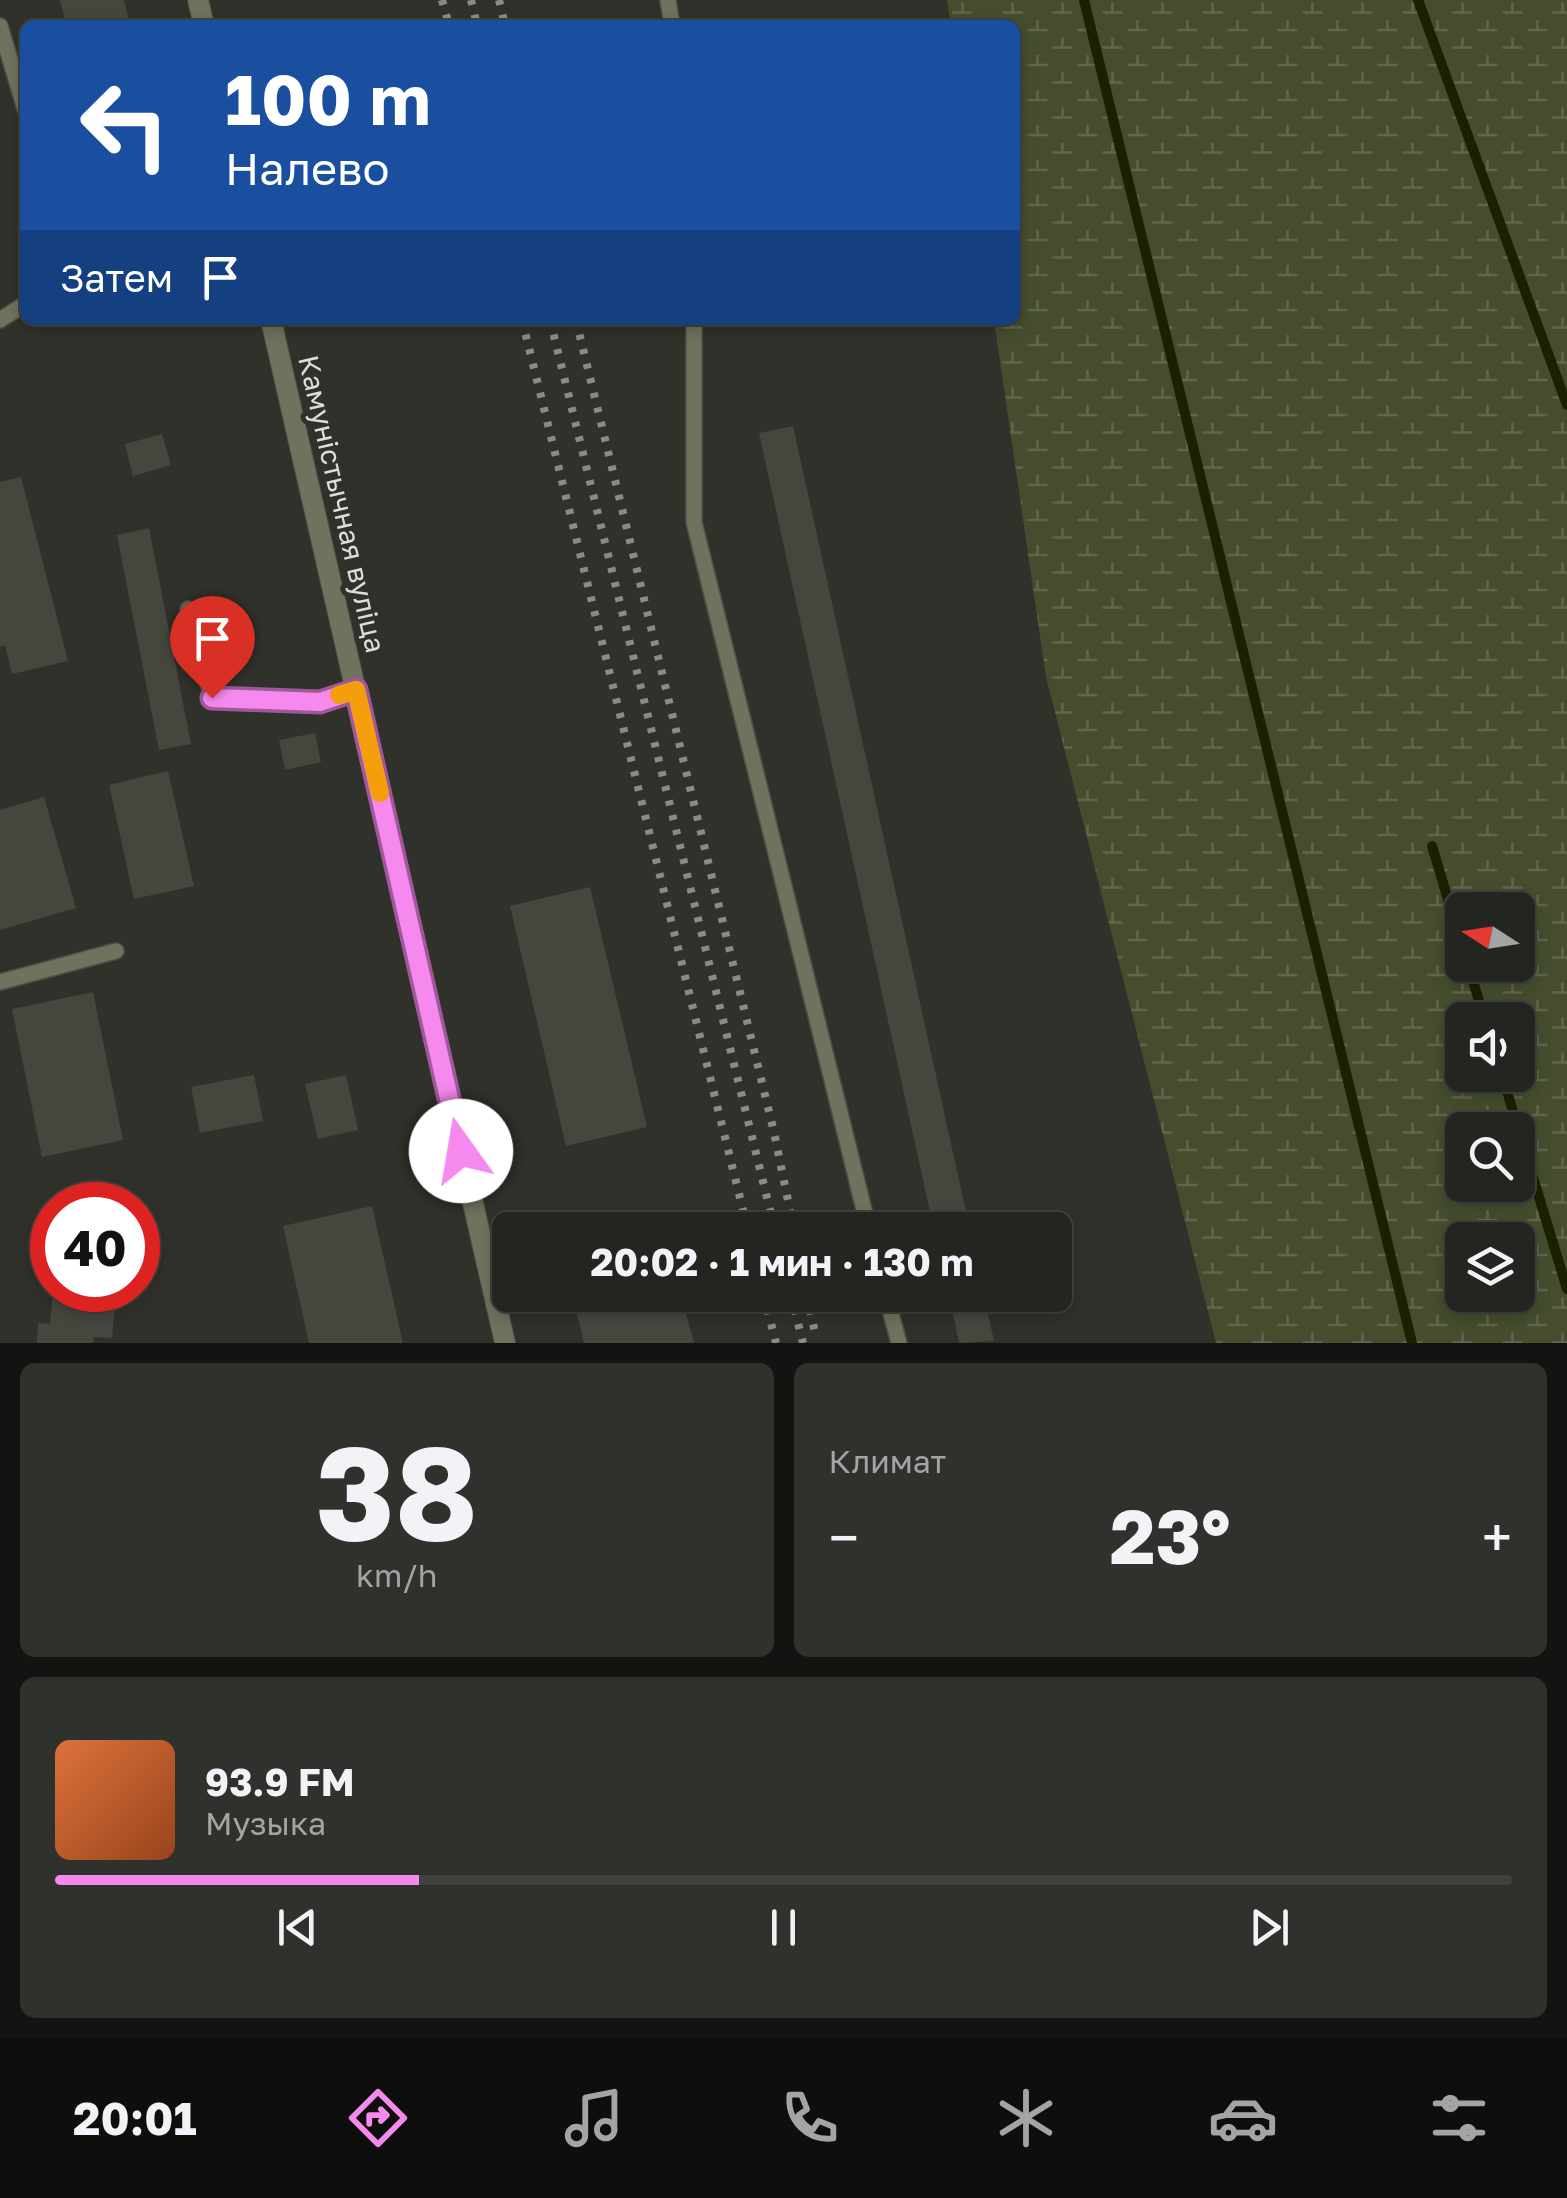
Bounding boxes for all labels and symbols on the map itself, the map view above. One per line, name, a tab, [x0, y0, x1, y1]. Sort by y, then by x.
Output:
street label: Камуністычная вуліца	[292, 352, 393, 656]
pin	[170, 596, 255, 699]
north arrow	[1445, 892, 1535, 982]
position arrow	[409, 1099, 513, 1203]
speed limit sign: 40	[30, 1182, 160, 1312]

